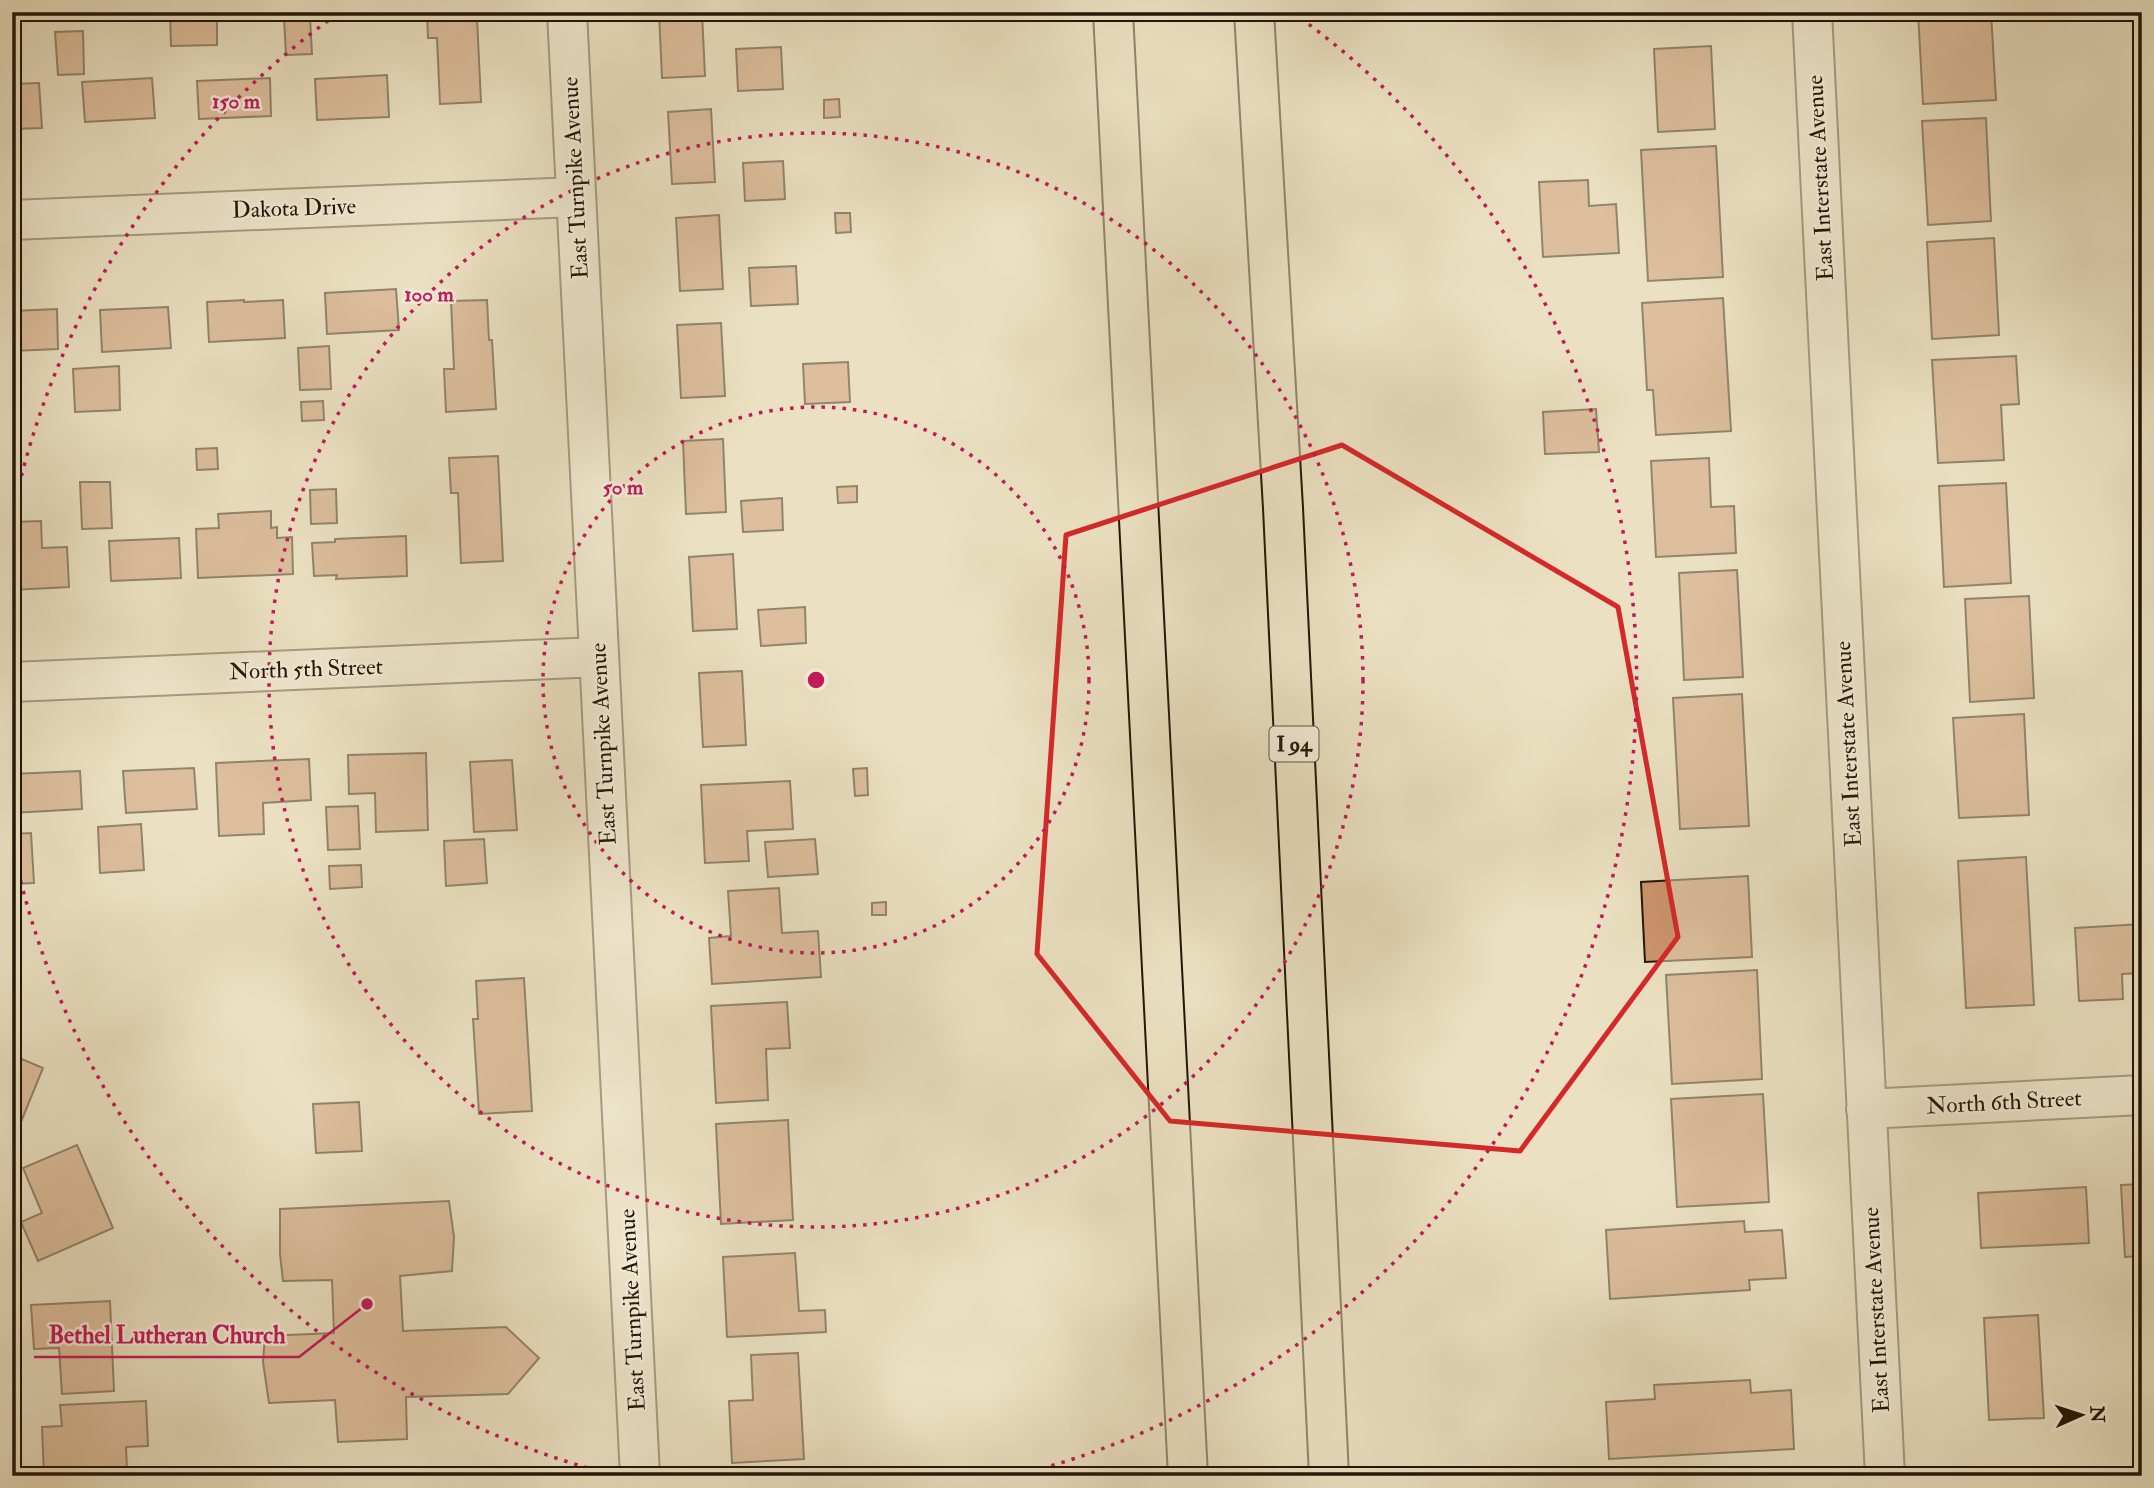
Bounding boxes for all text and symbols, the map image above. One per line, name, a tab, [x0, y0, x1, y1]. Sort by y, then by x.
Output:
street label: East Interstate Avenue	[1800, 74, 1840, 282]
street label: East Turnpike Avenue	[555, 76, 596, 280]
text: 150 m	[212, 88, 261, 115]
street label: Dakota Drive	[231, 191, 357, 225]
text: 100 m	[404, 281, 455, 308]
text: 50 m	[603, 474, 644, 501]
street label: East Interstate Avenue	[1828, 640, 1868, 848]
street label: East Turnpike Avenue	[583, 642, 624, 846]
street label: North 5th Street	[229, 652, 383, 686]
centre of rings	[804, 668, 828, 692]
road number: I 94	[1270, 726, 1318, 762]
street label: North 6th Street	[1926, 1083, 2082, 1121]
street label: East Interstate Avenue	[1856, 1206, 1896, 1414]
street label: East Turnpike Avenue	[612, 1208, 653, 1412]
callout: Bethel Lutheran Church	[34, 1312, 299, 1357]
text: Bethel Lutheran Church	[48, 1320, 286, 1351]
north arrow	[2046, 1380, 2116, 1450]
text: N	[2084, 1404, 2109, 1424]

